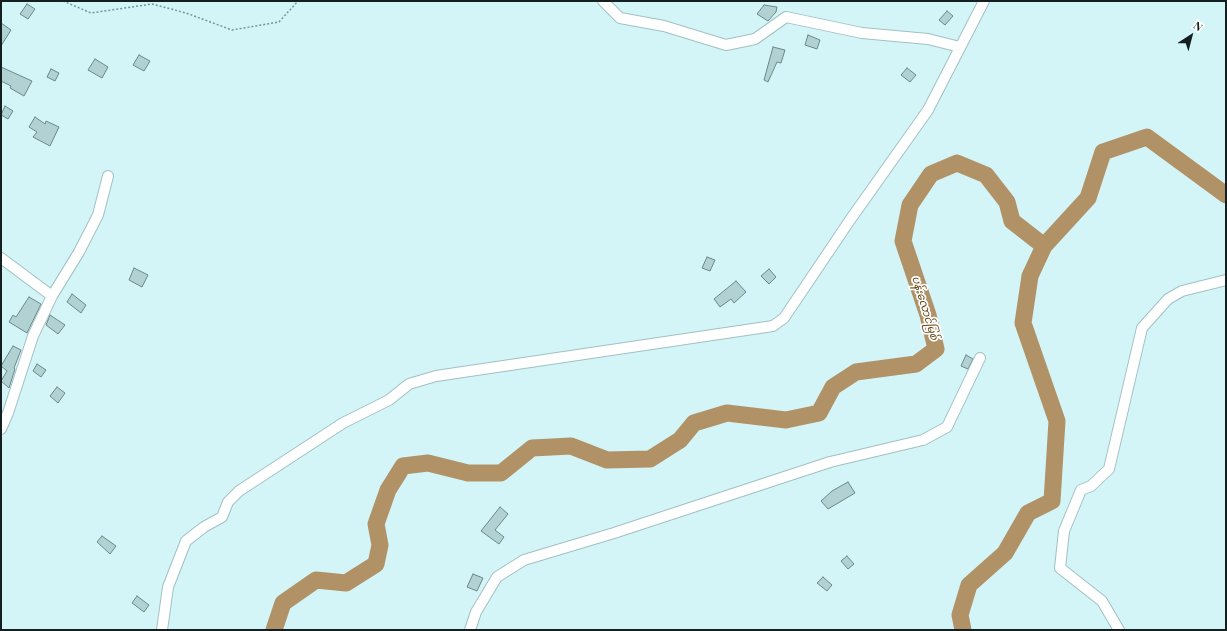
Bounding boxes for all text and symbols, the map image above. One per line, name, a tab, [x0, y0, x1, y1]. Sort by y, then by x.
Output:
north arrow	[1171, 16, 1211, 56]
text: N	[1191, 17, 1206, 34]
water label: ပန်းလောင်မြစ်	[909, 274, 941, 342]

